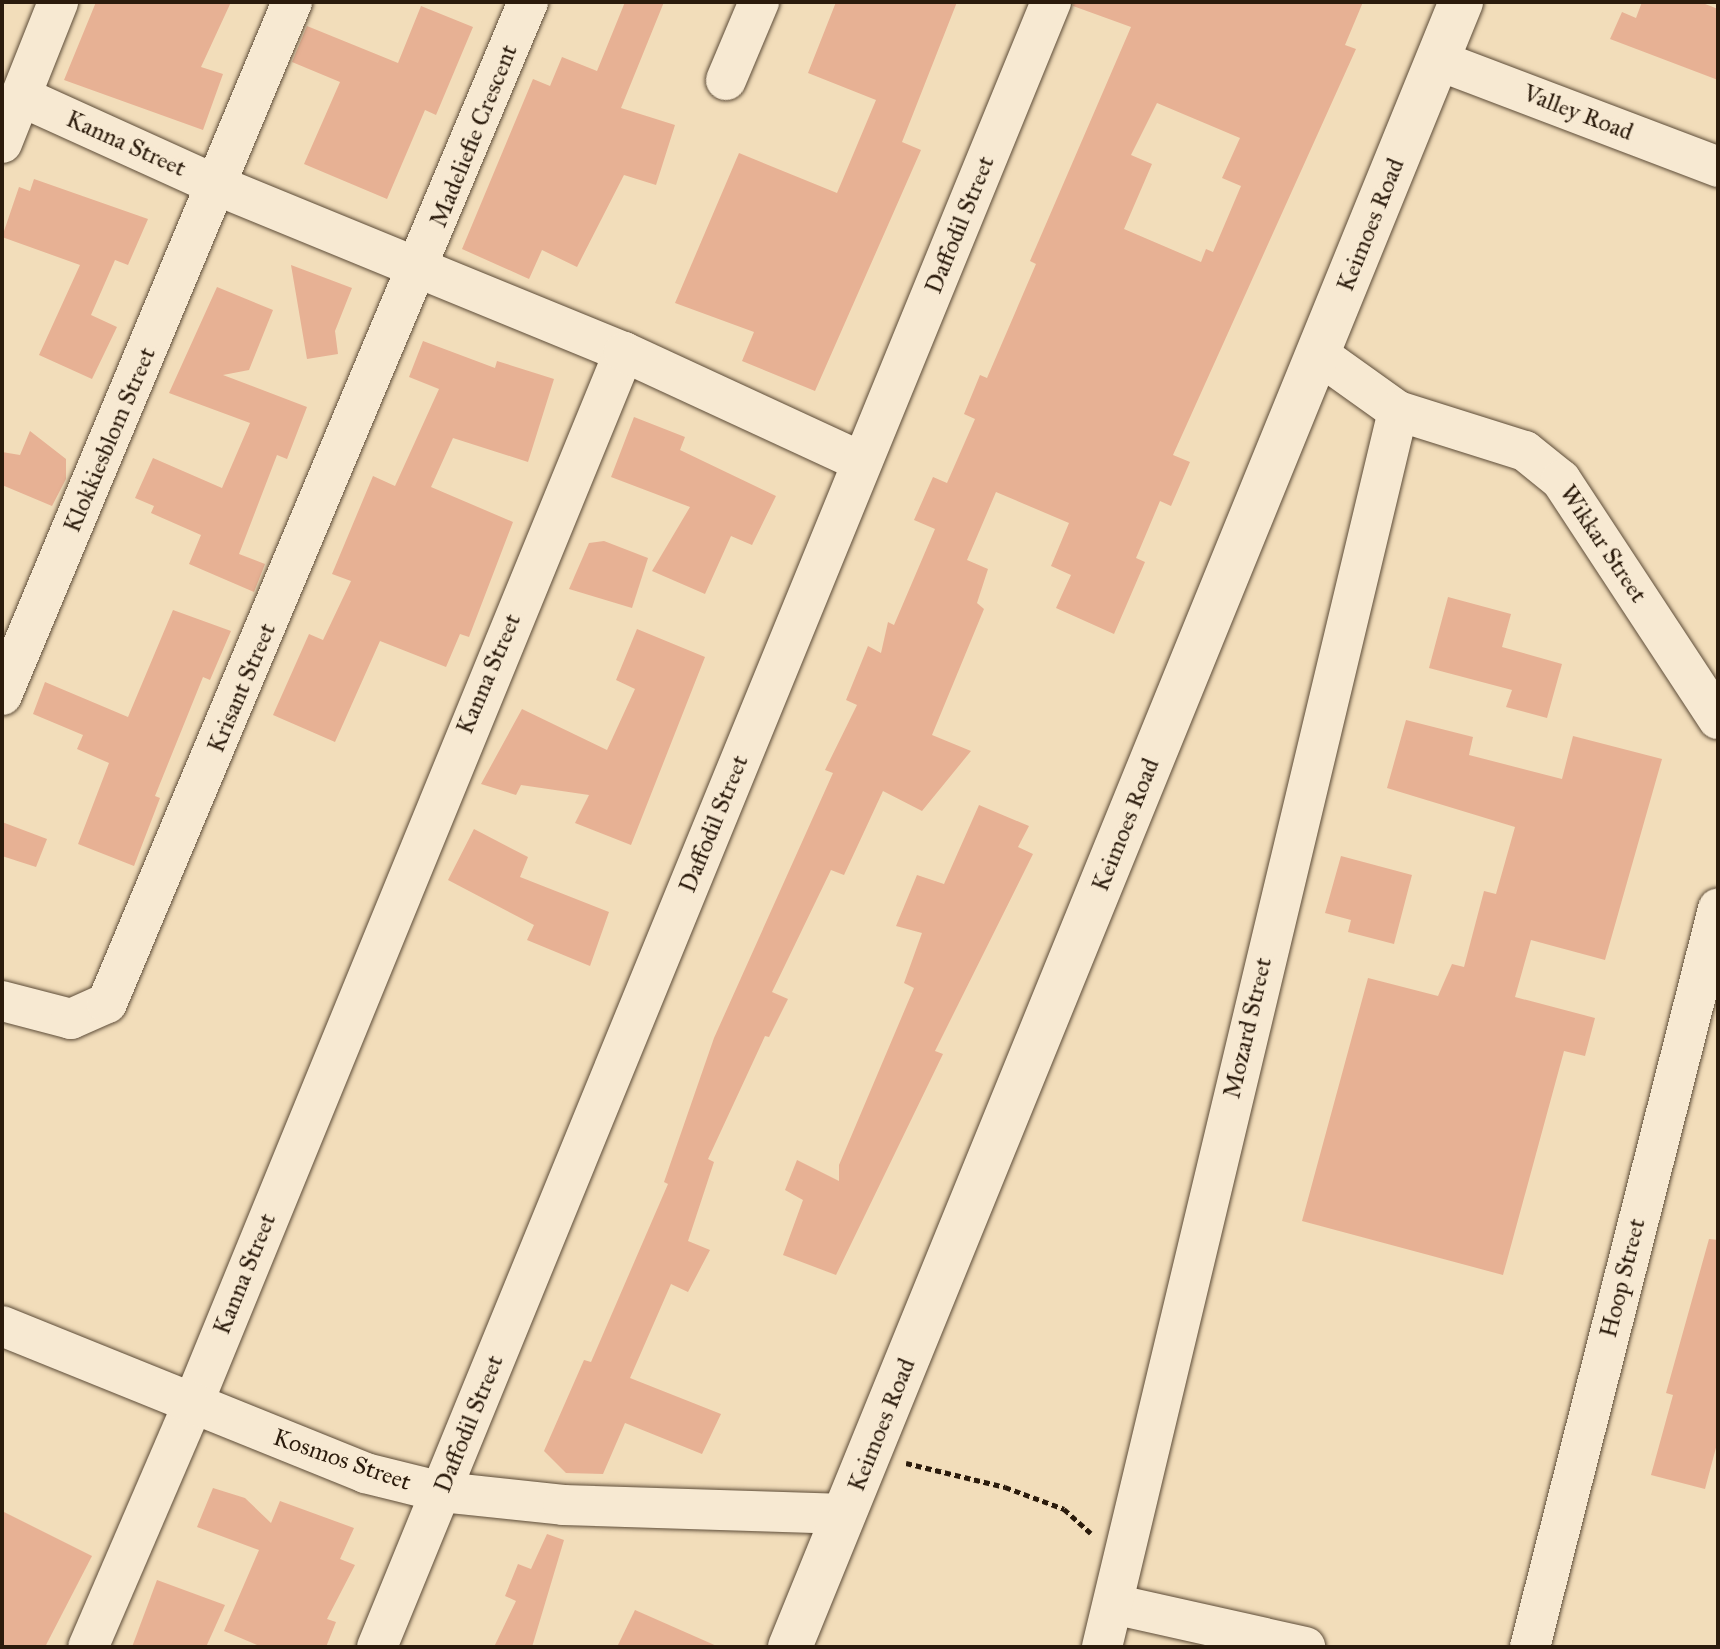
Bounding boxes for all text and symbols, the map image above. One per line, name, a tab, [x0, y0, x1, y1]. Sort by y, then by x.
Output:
street label: Madeliefie Crescent	[424, 40, 524, 232]
street label: Valley Road	[1519, 79, 1637, 147]
street label: Kanna Street	[62, 105, 190, 183]
street label: Daffodil Street	[919, 152, 1001, 298]
street label: Keimoes Road	[1331, 154, 1411, 296]
street label: Klokkiesblom Street	[58, 343, 162, 537]
street label: Wikkar Street	[1553, 480, 1653, 608]
street label: Kanna Street	[451, 609, 527, 739]
street label: Krisant Street	[202, 619, 282, 757]
street label: Daffodil Street	[673, 751, 755, 897]
street label: Keimoes Road	[1086, 754, 1166, 896]
street label: Mozard Street	[1218, 955, 1278, 1101]
street label: Kanna Street	[208, 1209, 282, 1339]
street label: Hoop Street	[1594, 1215, 1652, 1341]
street label: Daffodil Street	[428, 1351, 510, 1497]
street label: Keimoes Road	[842, 1354, 922, 1496]
street label: Kosmos Street	[269, 1423, 415, 1497]

